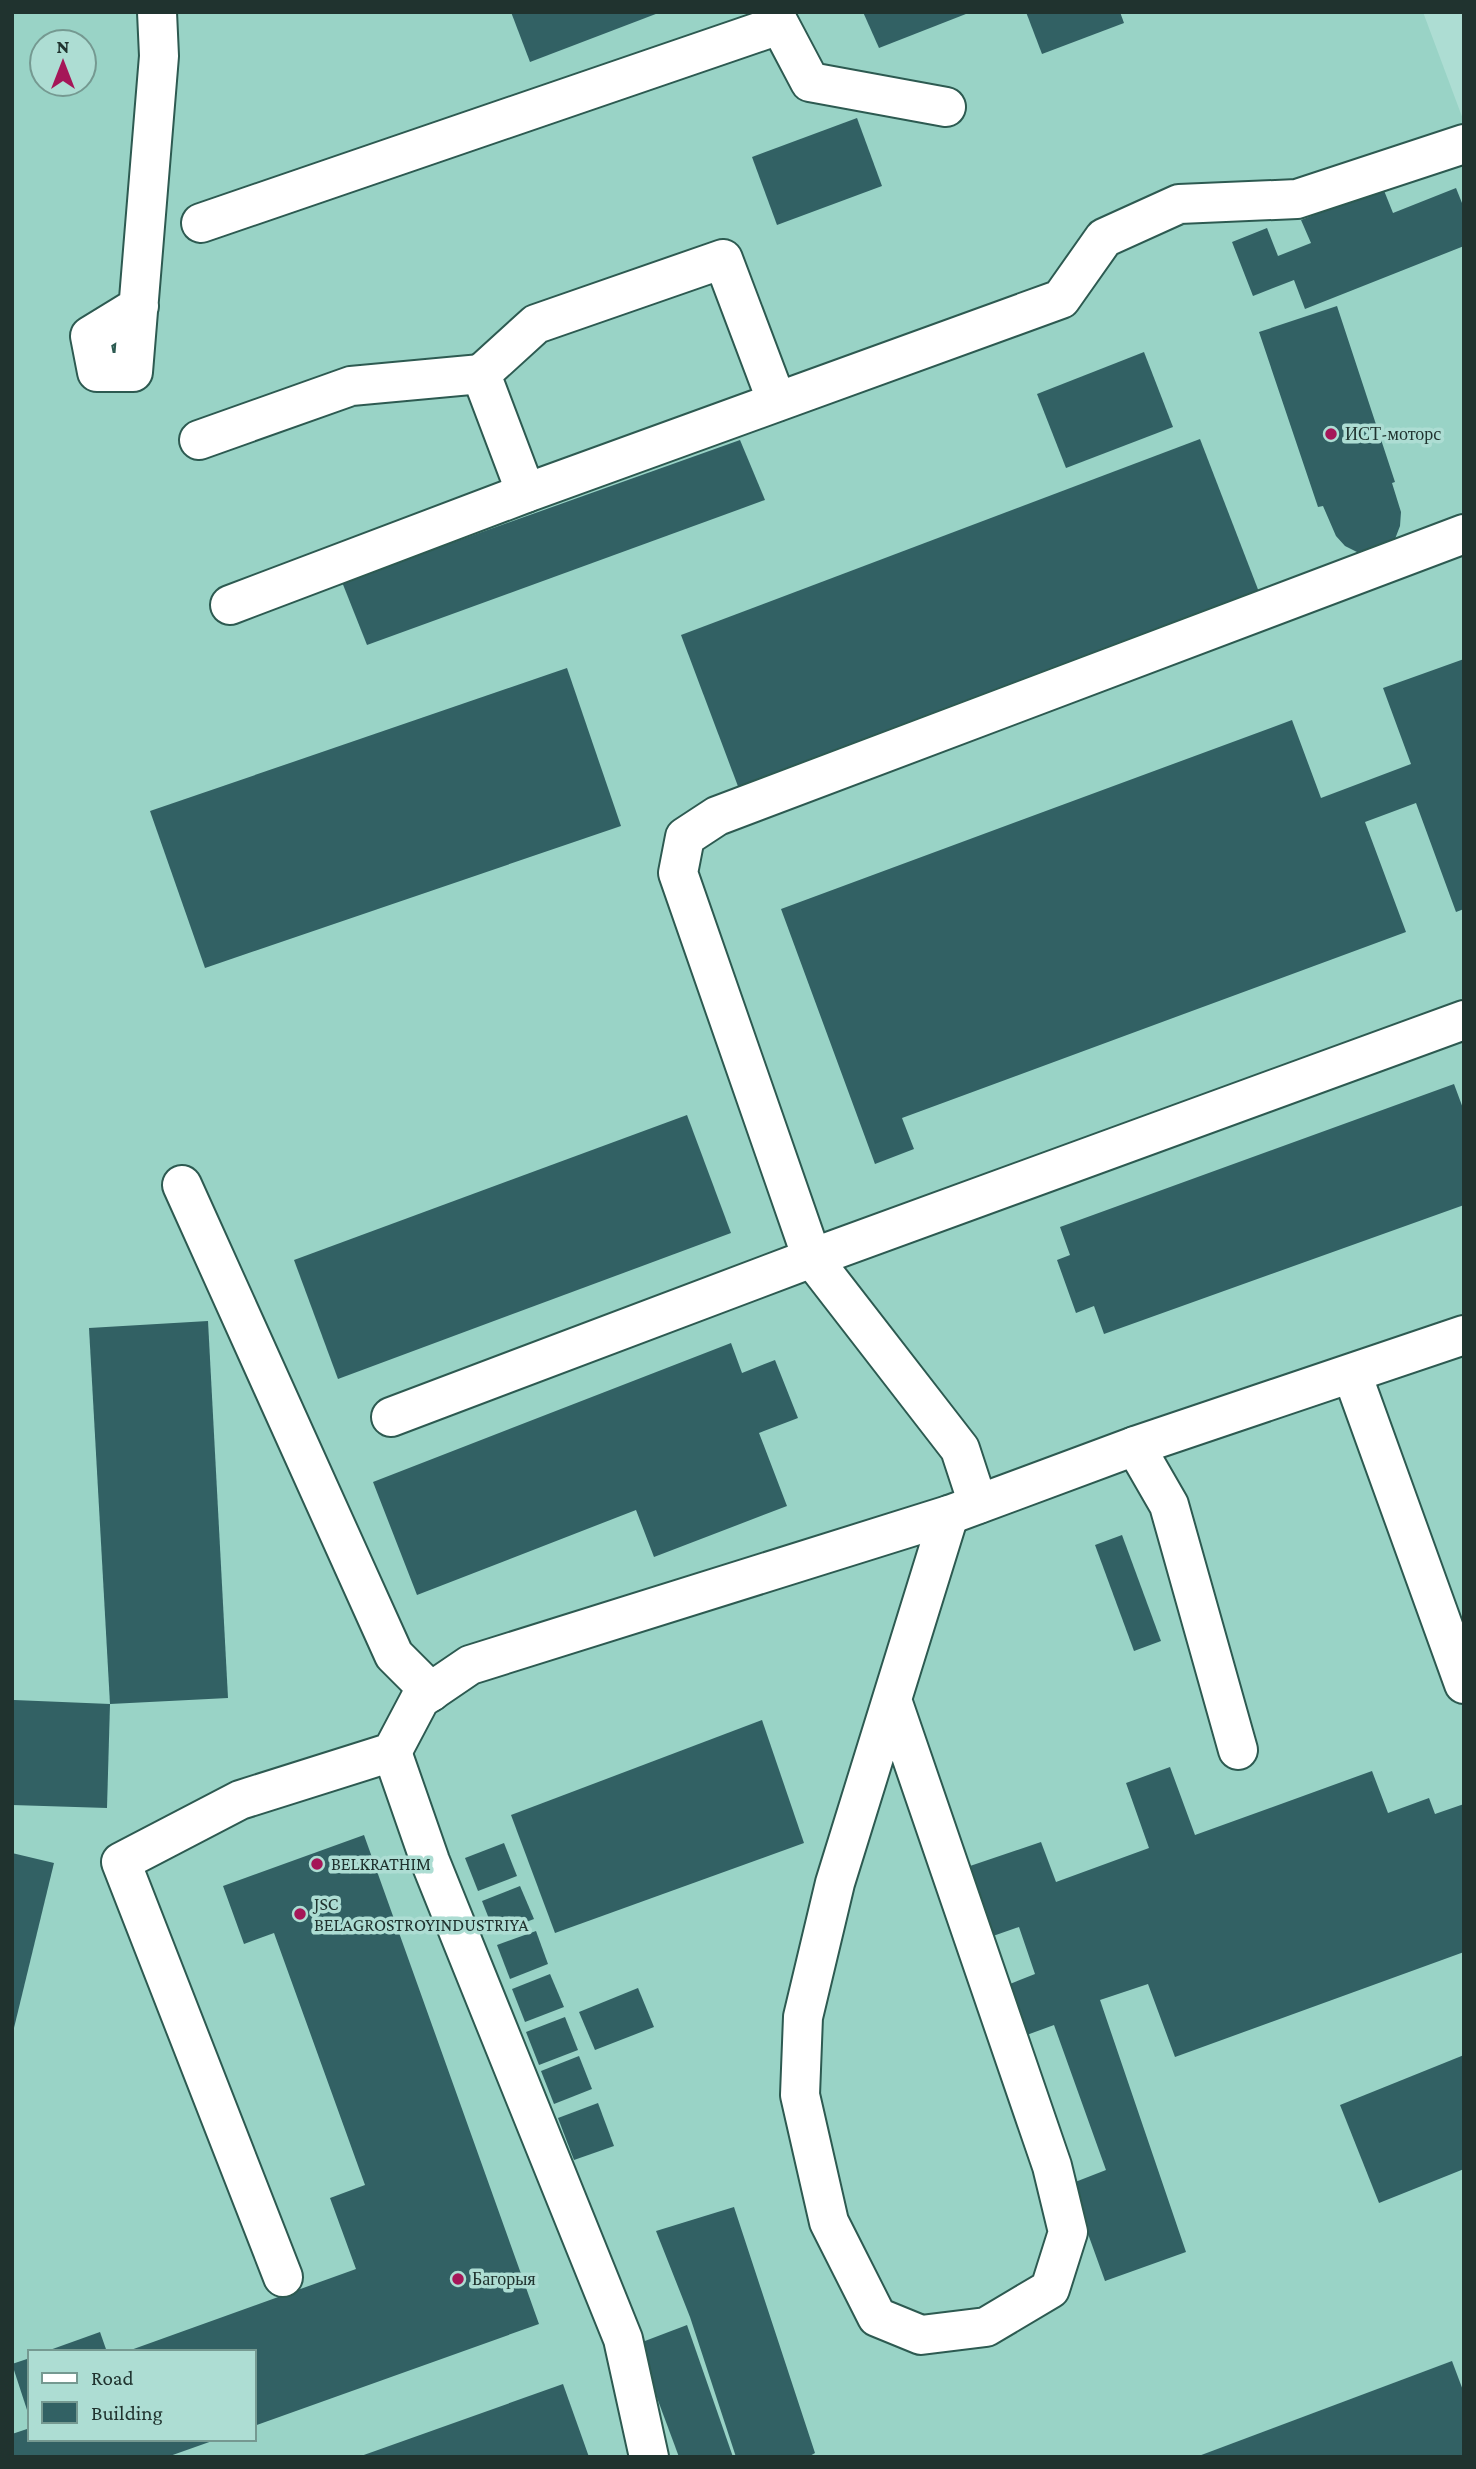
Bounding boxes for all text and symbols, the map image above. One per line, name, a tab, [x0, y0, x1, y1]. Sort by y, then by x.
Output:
north arrow	[28, 28, 98, 98]
text: N	[57, 36, 70, 57]
place label: ИСТ-моторс	[1345, 424, 1441, 444]
marker: ИСТ-моторс	[1323, 426, 1339, 442]
place label: BELKRATHIM	[331, 1854, 431, 1874]
marker: BELKRATHIM	[309, 1856, 325, 1872]
place label: JSC BELAGROSTROYINDUSTRIYA	[312, 1894, 529, 1935]
marker: JSC BELAGROSTROYINDUSTRIYA	[292, 1906, 308, 1922]
place label: Багорыя	[472, 2269, 536, 2289]
marker: Багорыя	[450, 2271, 466, 2287]
legend	[28, 2350, 256, 2441]
text: Road	[91, 2366, 134, 2390]
text: Building	[91, 2401, 163, 2425]

